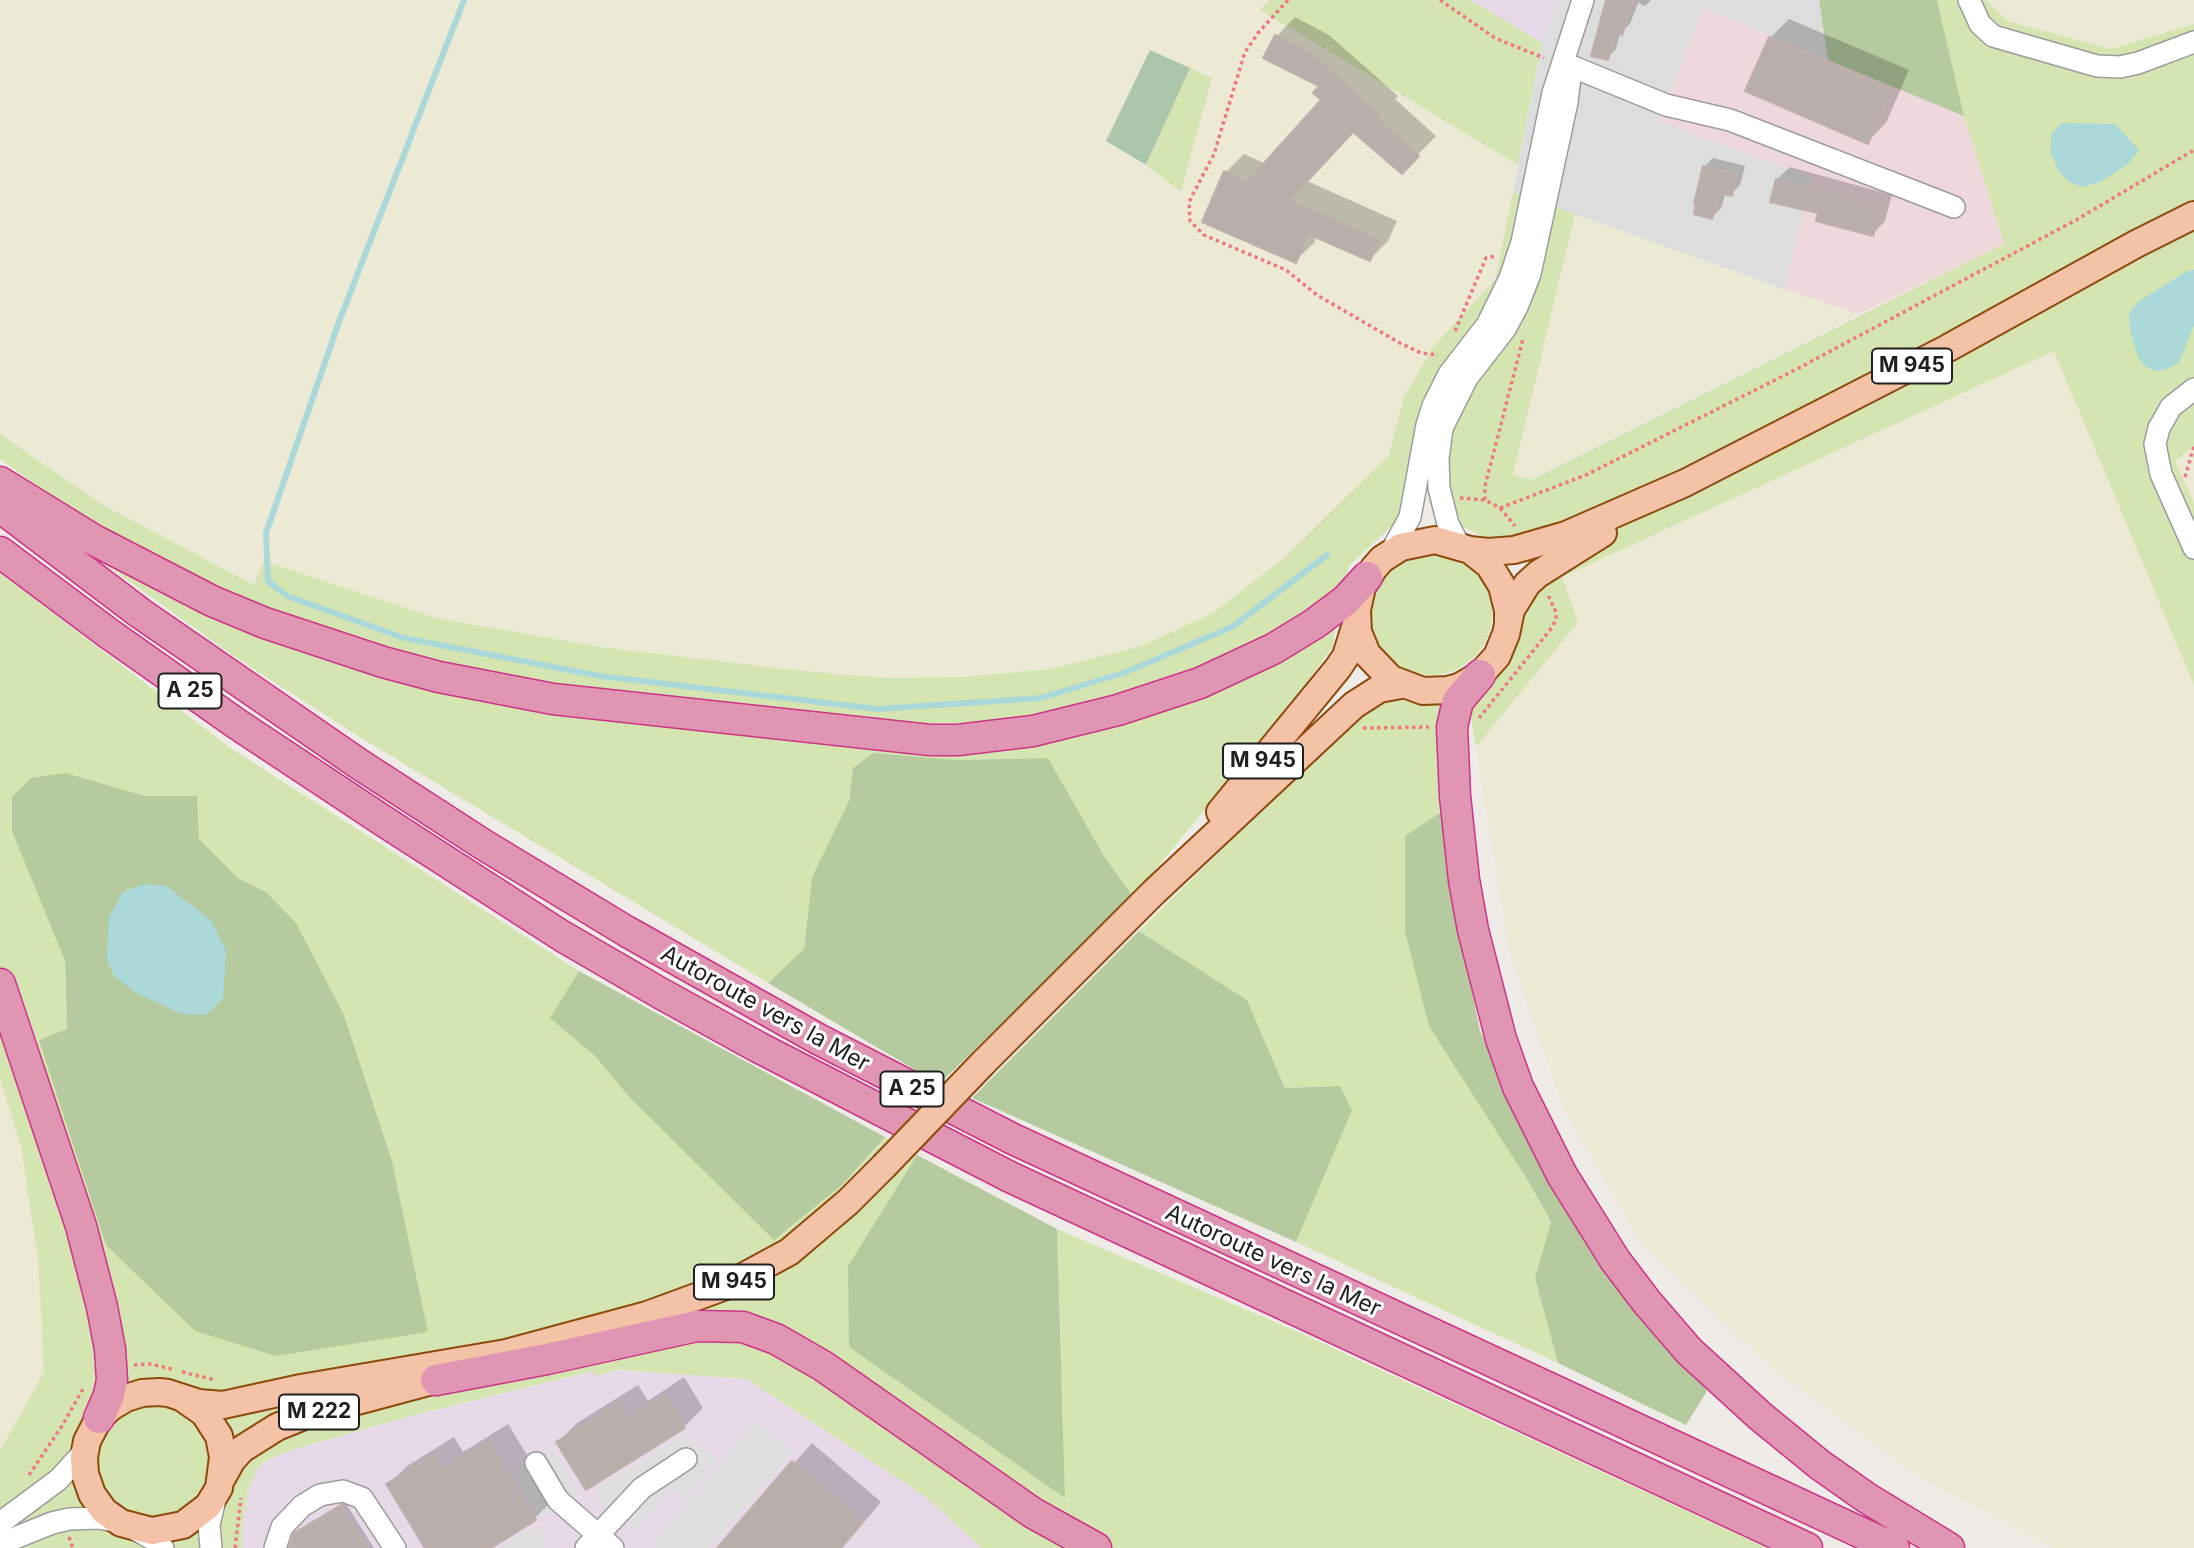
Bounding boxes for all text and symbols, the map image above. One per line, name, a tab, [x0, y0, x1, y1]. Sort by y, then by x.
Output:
road number: M 945	[1872, 348, 1952, 384]
road number: A 25	[158, 674, 222, 708]
road number: M 945	[1223, 744, 1303, 778]
street label: Autoroute vers la Mer	[656, 940, 874, 1078]
road number: A 25	[880, 1072, 944, 1106]
street label: Autoroute vers la Mer	[1161, 1199, 1385, 1323]
road number: M 945	[694, 1264, 774, 1300]
road number: M 222	[279, 1394, 359, 1430]

